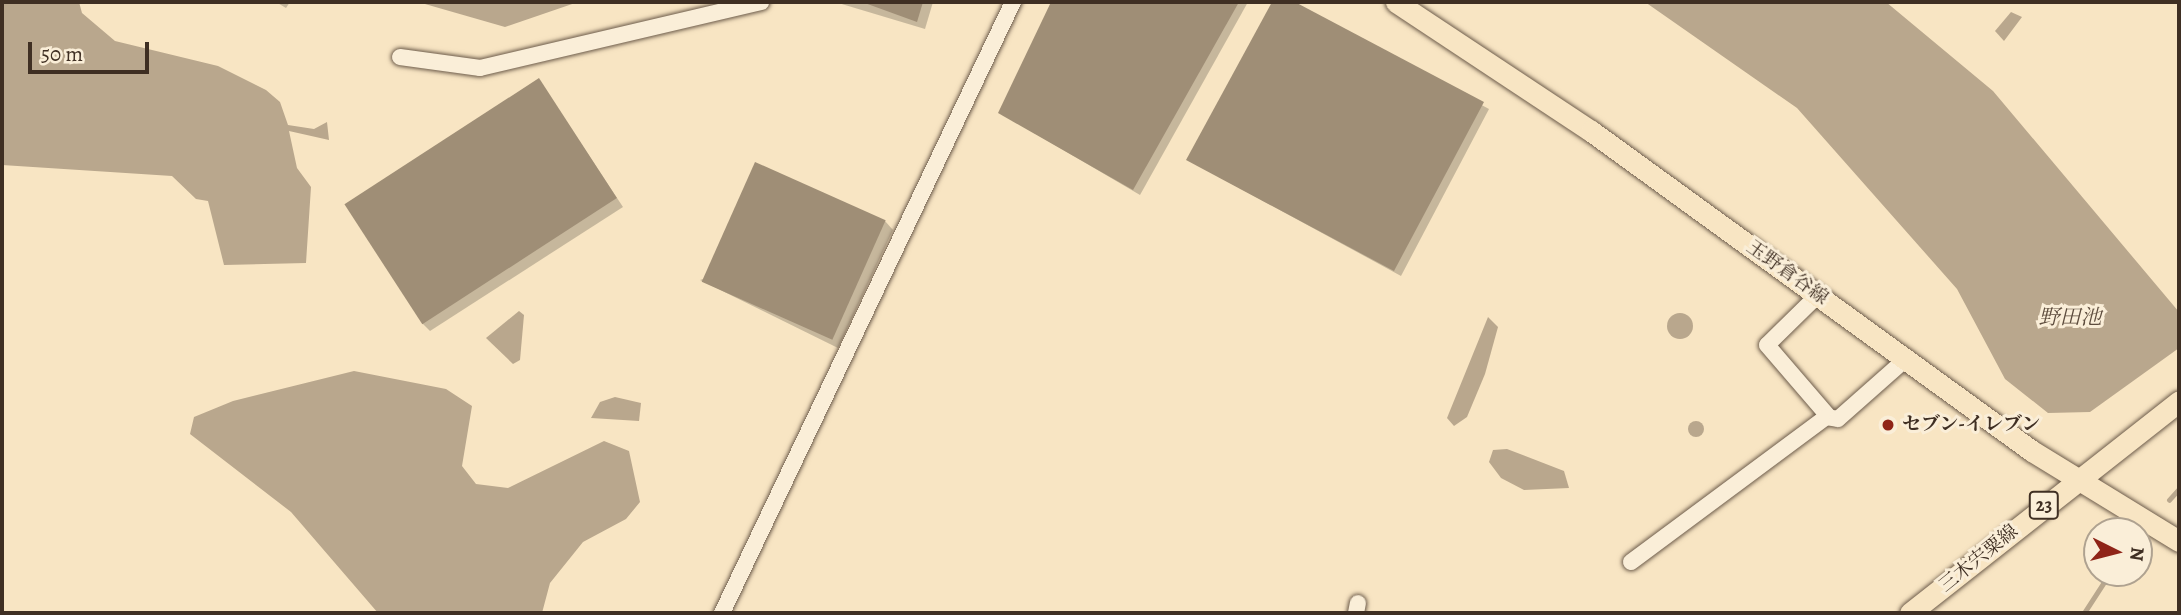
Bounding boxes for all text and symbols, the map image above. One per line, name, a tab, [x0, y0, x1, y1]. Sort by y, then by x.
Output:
scale bar	[32, 28, 152, 72]
text: 50 m	[41, 40, 83, 68]
street label: 玉野倉谷線	[1742, 236, 1832, 310]
water label: 野田池	[2039, 304, 2101, 330]
place label: セブン-イレブン	[1902, 414, 2042, 436]
marker: セブン-イレブン	[1880, 417, 1896, 433]
road number: 23	[2028, 490, 2060, 520]
north arrow	[2083, 517, 2153, 587]
street label: 三木宍粟線	[1935, 520, 2023, 598]
text: N	[2123, 546, 2151, 562]

